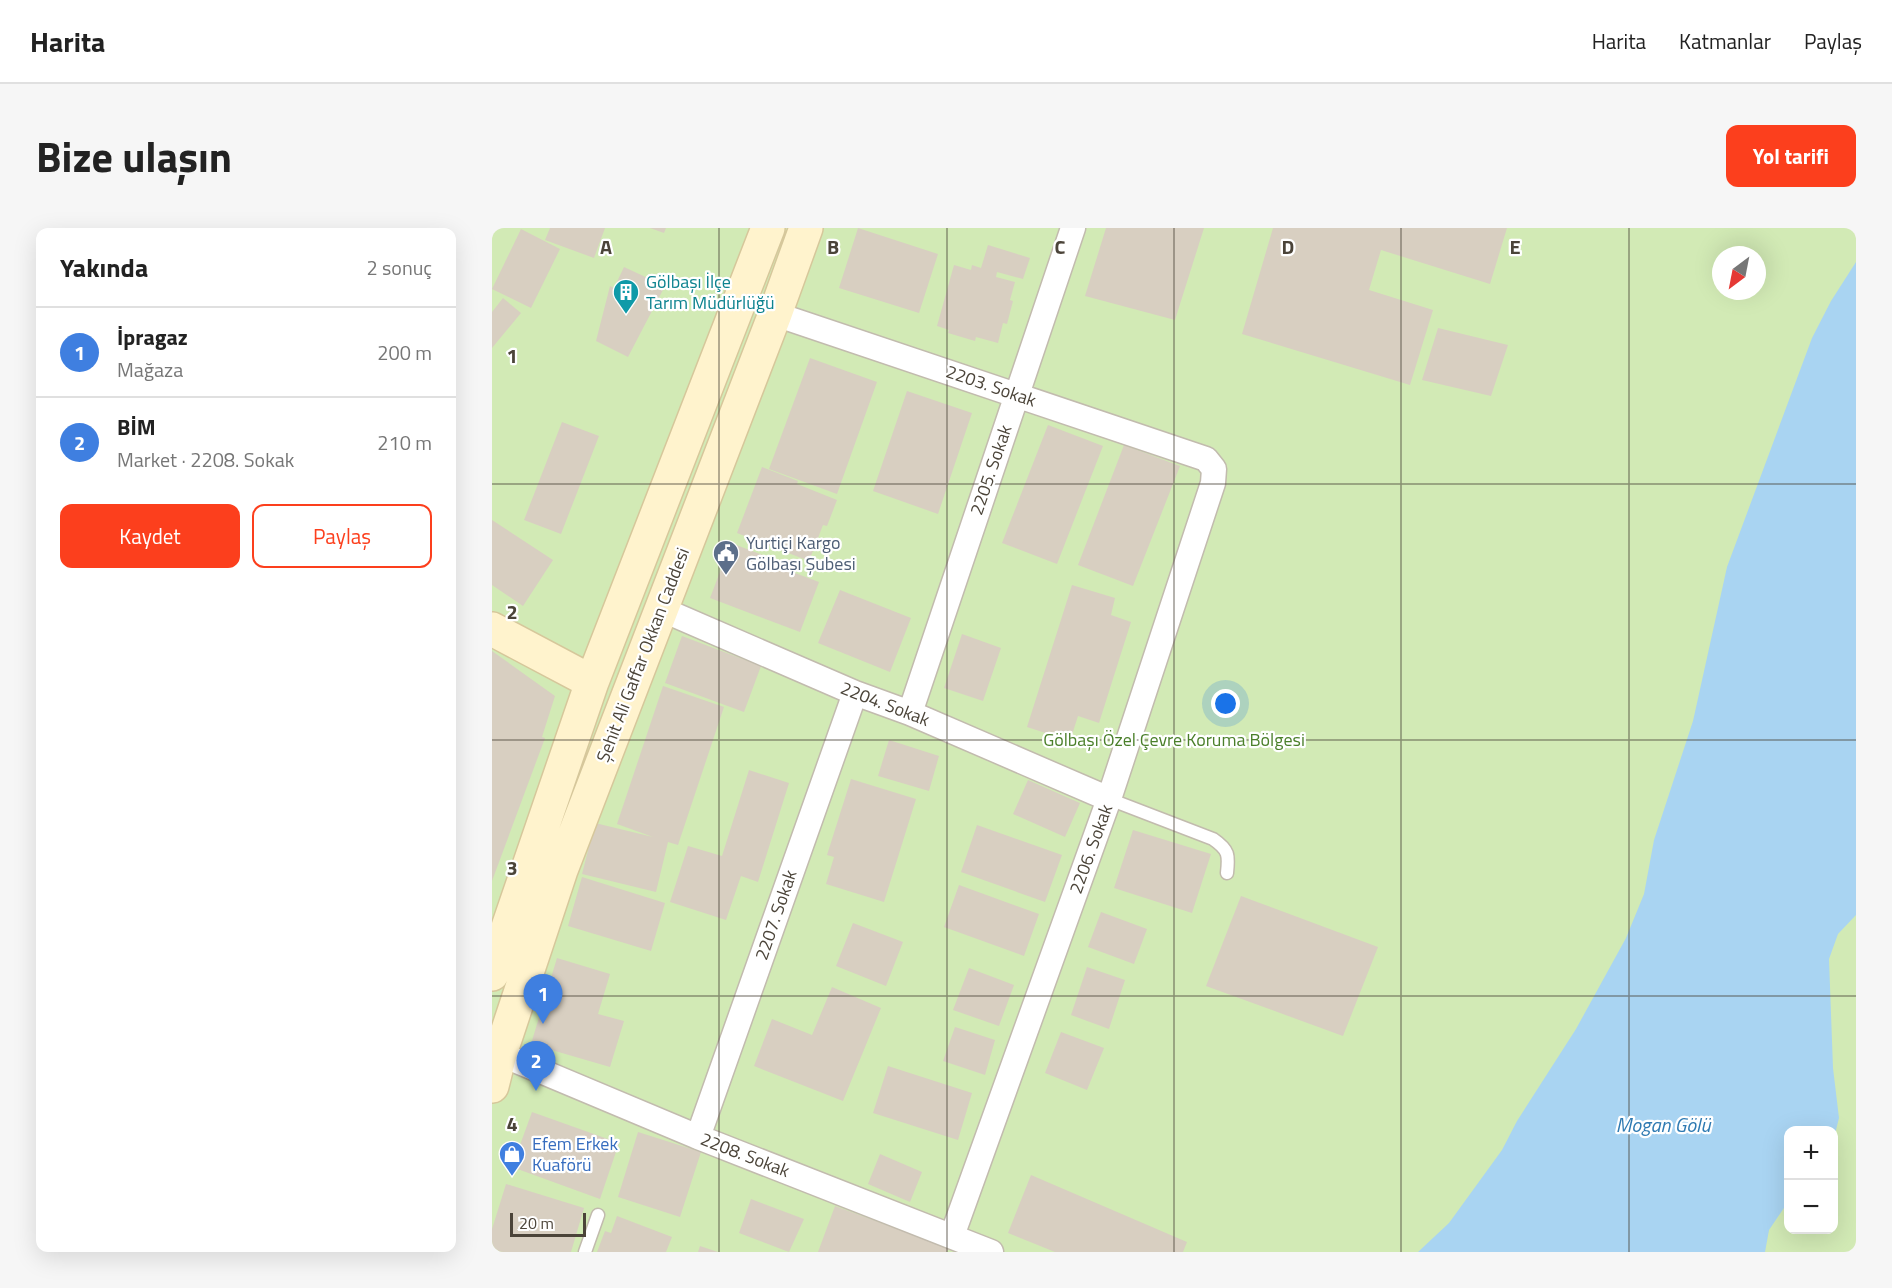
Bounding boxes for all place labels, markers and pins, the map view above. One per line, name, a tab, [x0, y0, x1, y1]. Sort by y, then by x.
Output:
place label: Gölbaşı İlçe Tarım Müdürlüğü	[646, 268, 775, 316]
building icon: Gölbaşı İlçe Tarım Müdürlüğü	[611, 277, 641, 315]
place label: Yurtiçi Kargo Gölbaşı Şubesi	[746, 529, 856, 577]
public building icon: Yurtiçi Kargo Gölbaşı Şubesi	[711, 538, 741, 576]
pin: 1	[524, 974, 562, 1024]
pin: 2	[516, 1042, 555, 1091]
place label: Efem Erkek Kuaförü	[532, 1130, 618, 1178]
shop icon: Efem Erkek Kuaförü	[497, 1139, 527, 1177]

